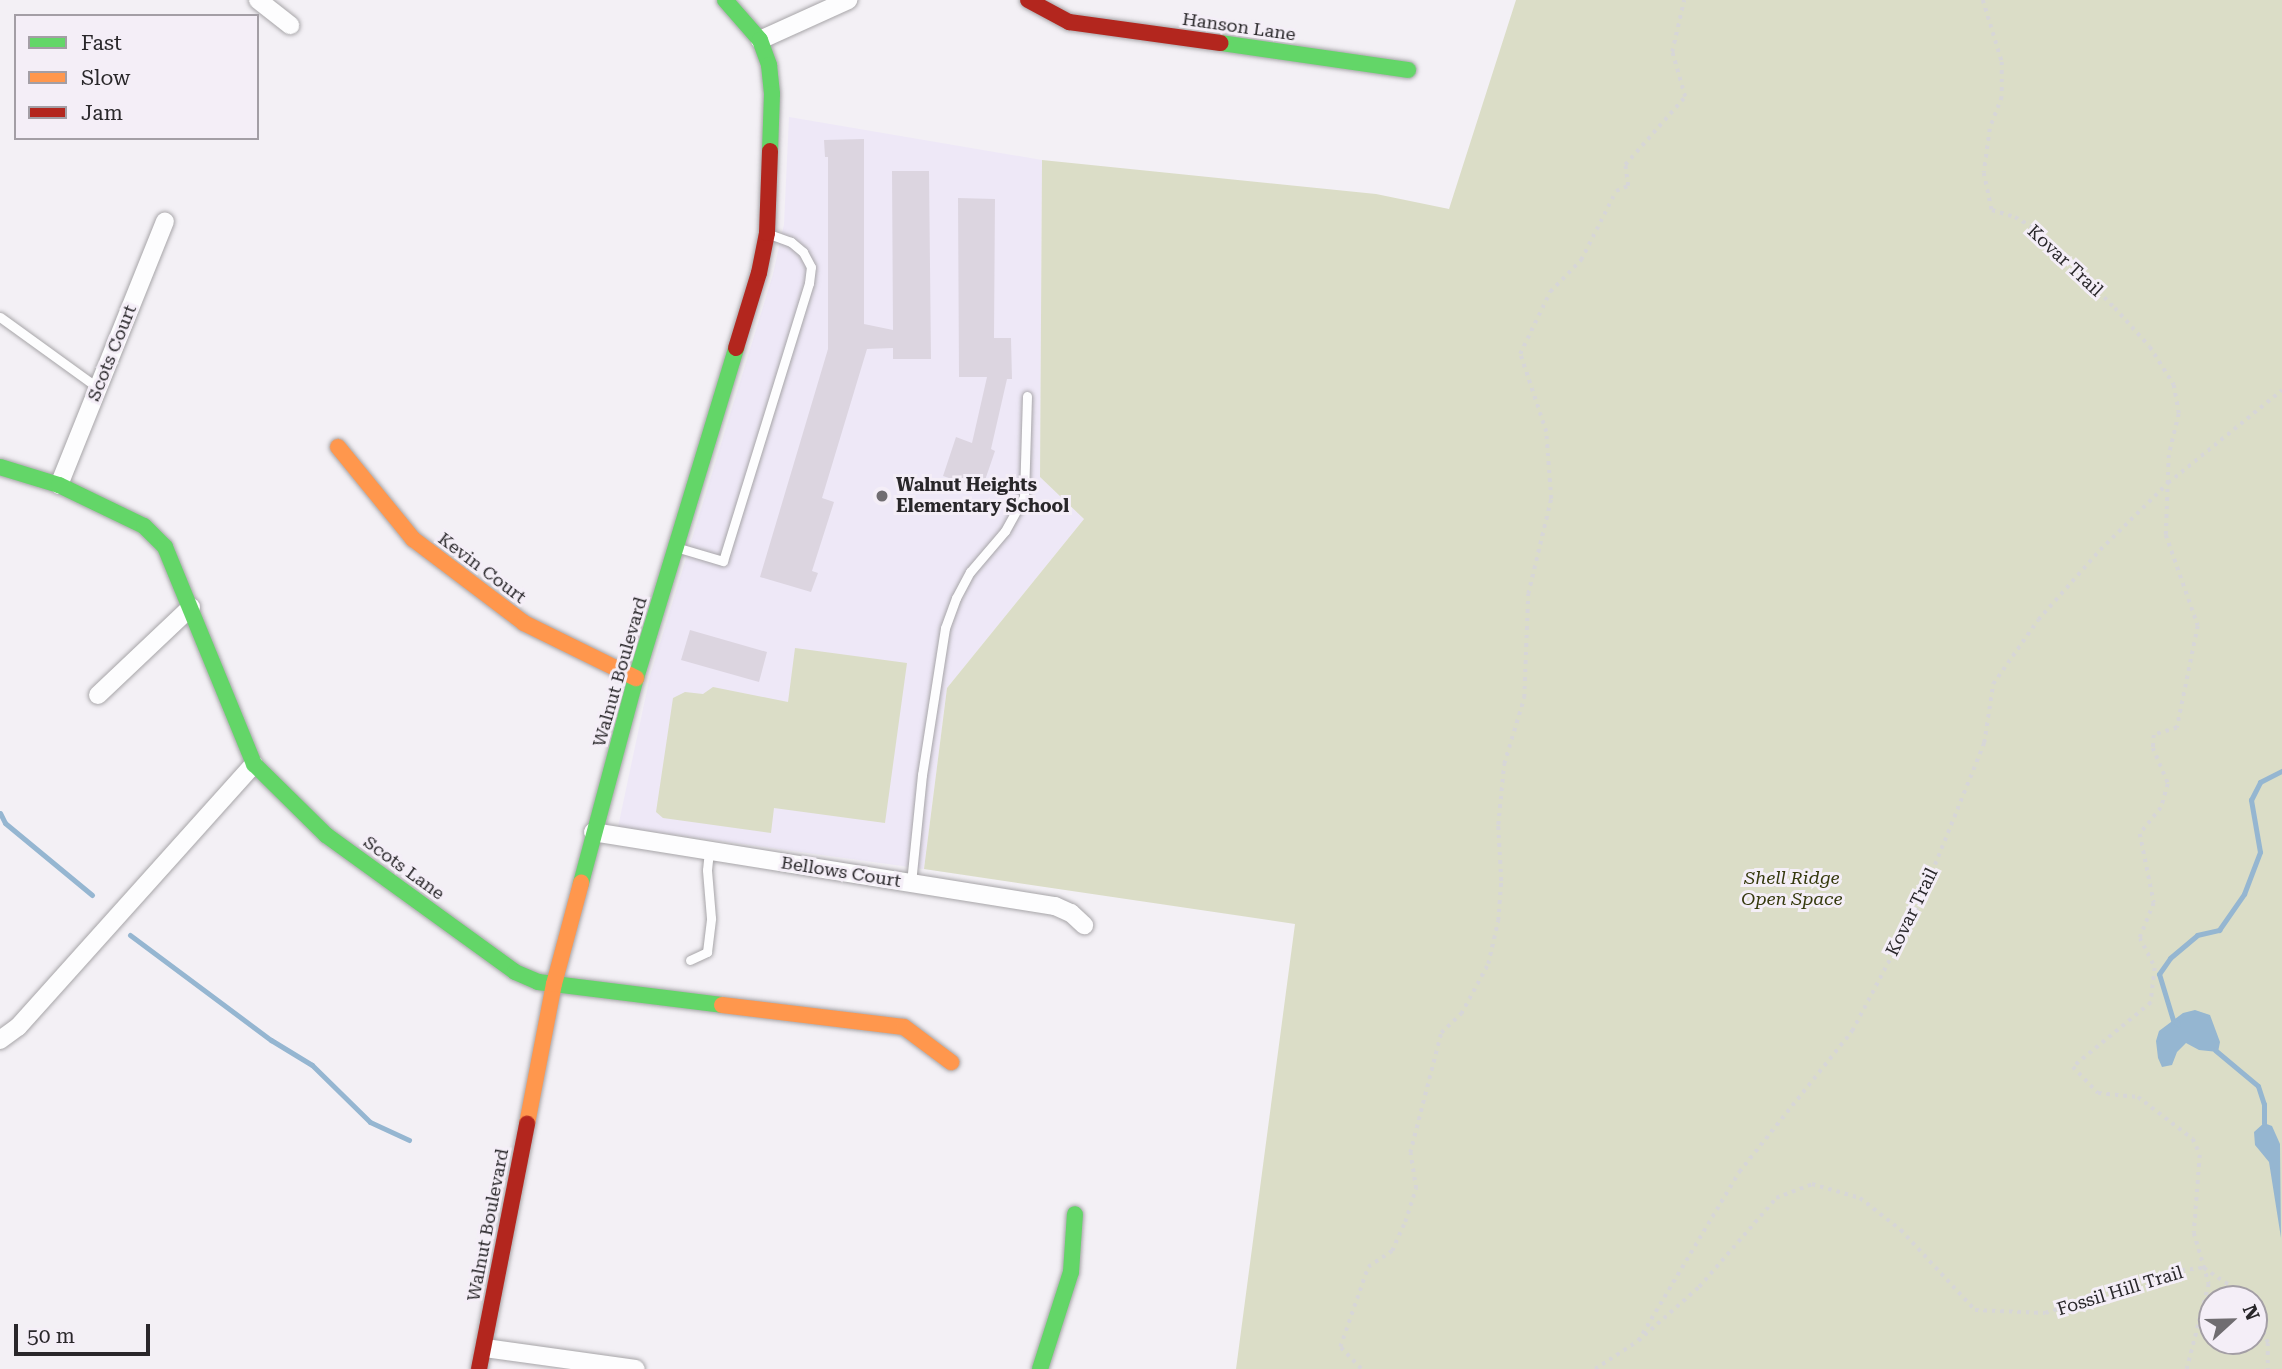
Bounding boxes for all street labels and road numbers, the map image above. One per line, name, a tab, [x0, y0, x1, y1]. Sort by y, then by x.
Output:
street label: Hanson Lane	[1181, 8, 1297, 46]
street label: Kovar Trail	[2023, 221, 2107, 301]
street label: Scots Court	[83, 302, 141, 404]
street label: Kevin Court	[434, 528, 530, 608]
street label: Walnut Boulevard	[588, 595, 652, 749]
street label: Scots Lane	[359, 831, 449, 905]
street label: Bellows Court	[779, 852, 903, 892]
street label: Kovar Trail	[1881, 864, 1943, 960]
street label: Walnut Boulevard	[463, 1147, 513, 1303]
street label: Fossil Hill Trail	[2054, 1262, 2186, 1320]

